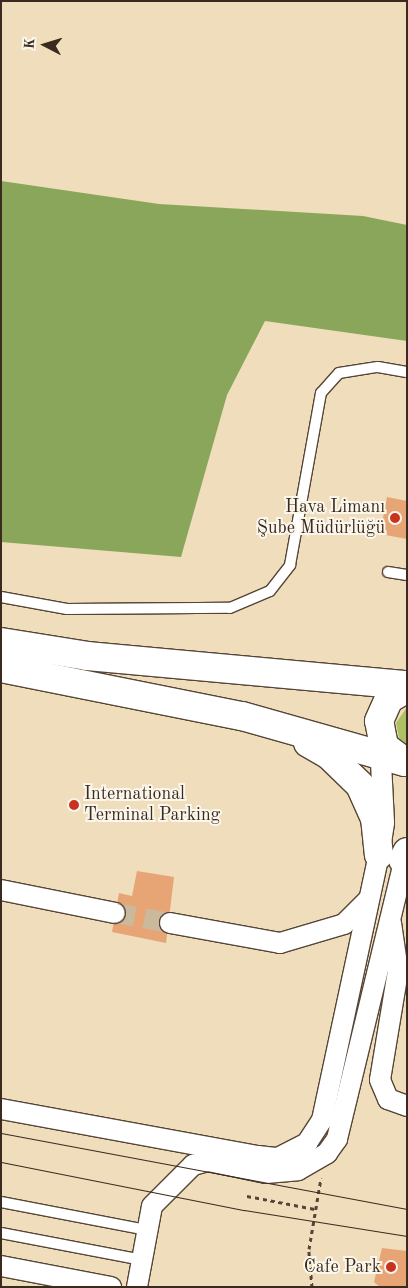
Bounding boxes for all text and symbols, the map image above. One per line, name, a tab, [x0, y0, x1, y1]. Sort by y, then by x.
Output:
north arrow	[20, 20, 70, 70]
text: K	[23, 38, 38, 50]
place label: Hava Limanı Şube Müdürlüğü	[257, 497, 385, 540]
marker: Hava Limanı Şube Müdürlüğü	[389, 512, 401, 524]
place label: International Terminal Parking	[84, 784, 220, 826]
marker: International Terminal Parking	[68, 799, 80, 811]
place label: Cafe Park	[304, 1256, 381, 1278]
marker: Cafe Park	[385, 1261, 397, 1273]

